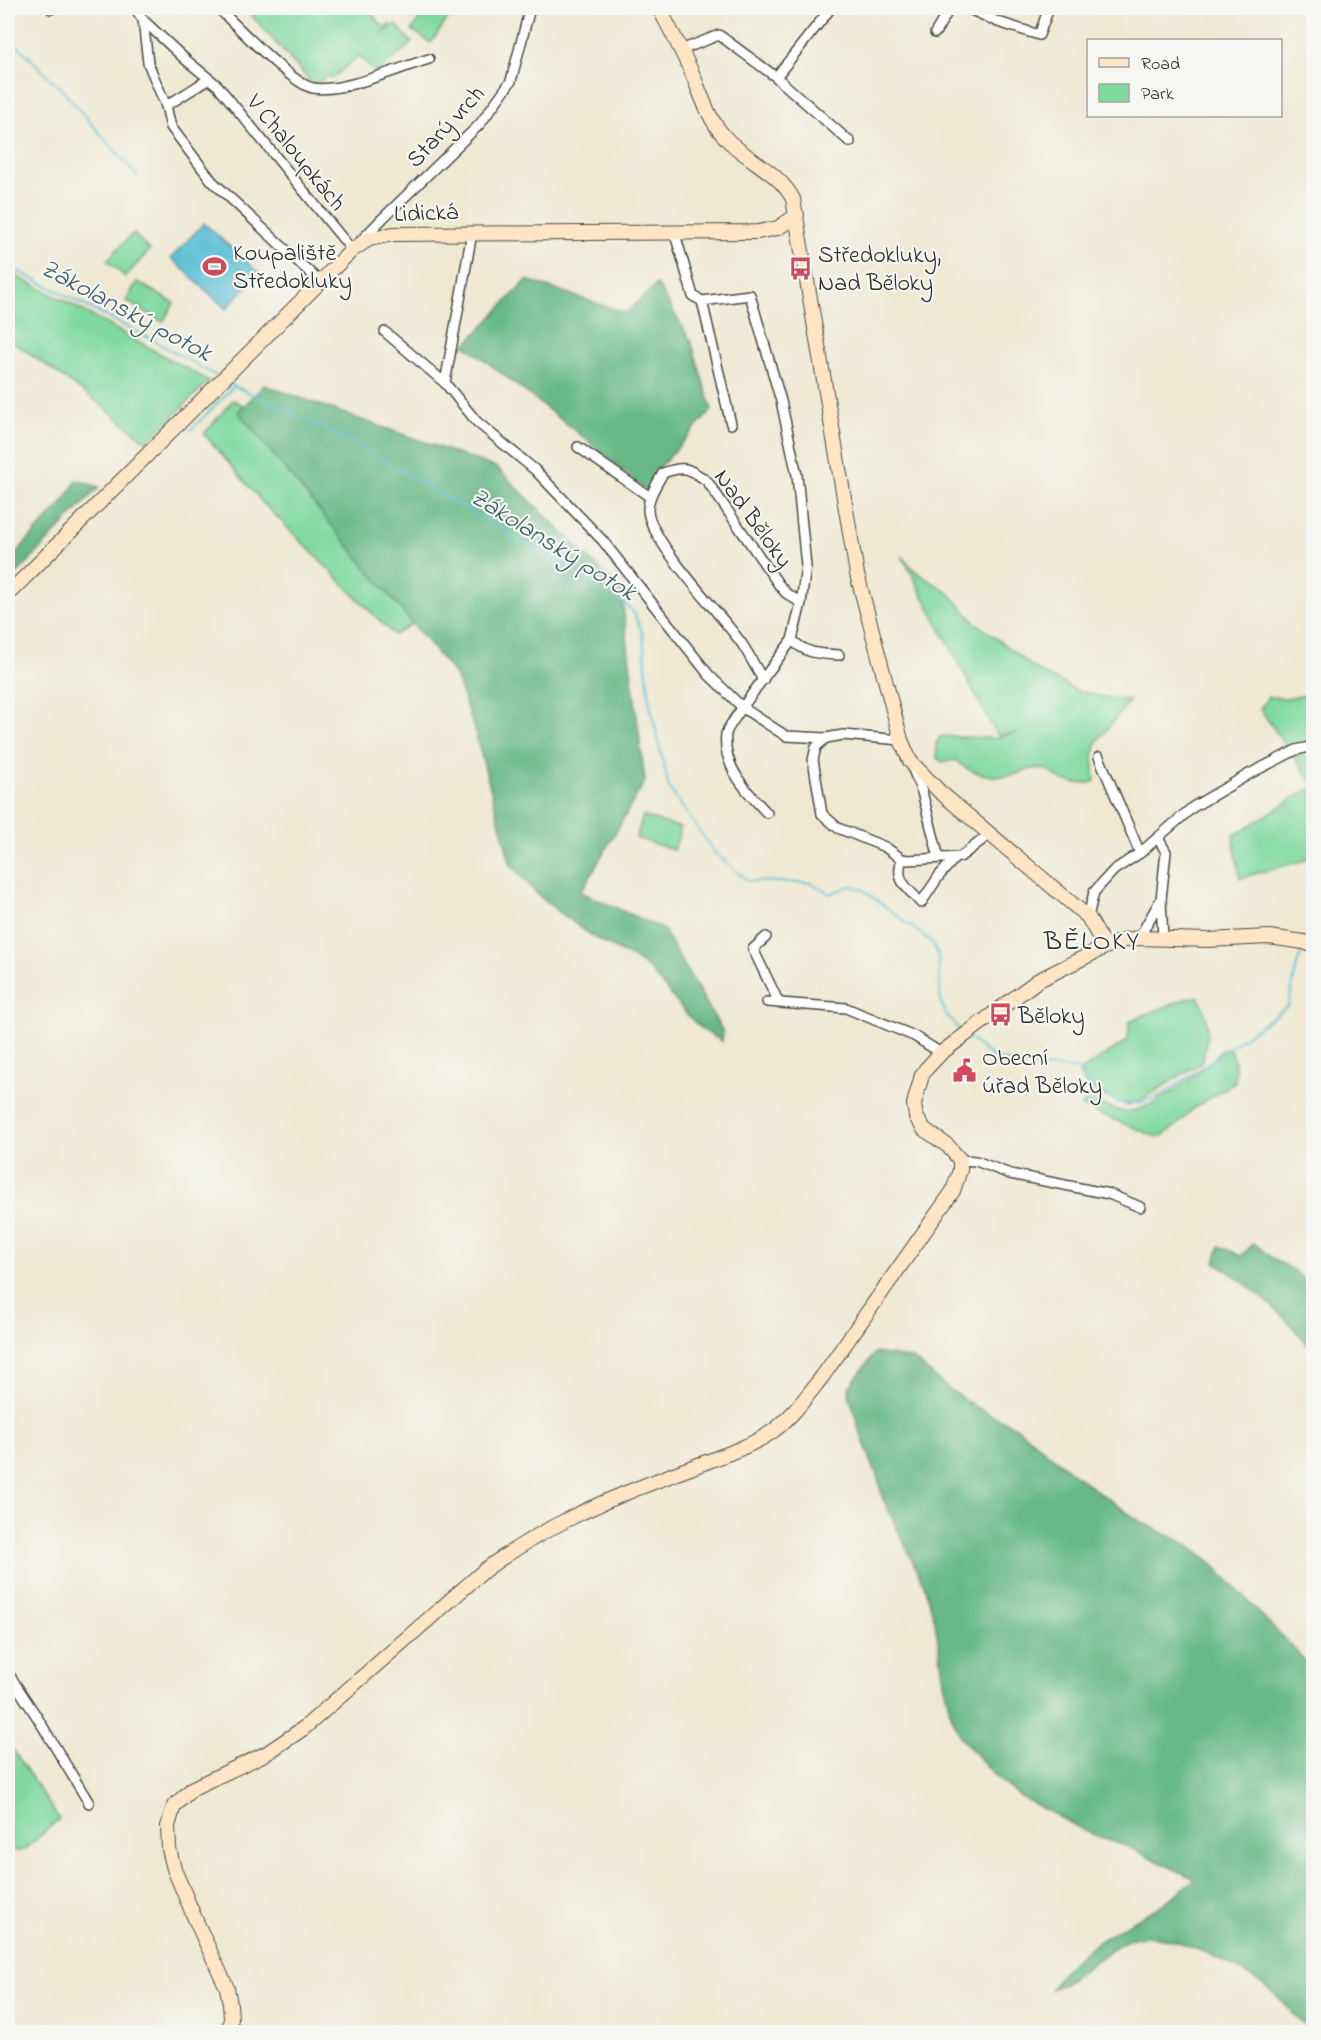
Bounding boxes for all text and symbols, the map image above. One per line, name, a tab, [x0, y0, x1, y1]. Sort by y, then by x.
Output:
legend	[1087, 39, 1282, 117]
text: Road	[1141, 52, 1180, 78]
street label: Starý vrch	[399, 78, 495, 178]
text: Park	[1141, 82, 1174, 108]
street label: V Chaloupkách	[236, 87, 353, 220]
street label: Lidická	[393, 196, 459, 233]
place label: Koupaliště Středokluky	[233, 237, 352, 301]
place label: Středokluky, Nad Běloky	[818, 239, 941, 303]
water label: Zákolanský potok	[33, 250, 220, 374]
sports icon: Koupaliště Středokluky	[202, 253, 228, 279]
bus stop icon: Středokluky, Nad Běloky	[787, 255, 813, 281]
street label: Nad Běloky	[703, 463, 800, 577]
water label: Zákolanský potok	[462, 479, 644, 613]
district label: BĚLOKY	[1043, 923, 1140, 962]
place label: Běloky	[1017, 1000, 1085, 1036]
bus stop icon: Běloky	[987, 1002, 1013, 1028]
place label: Obecní úřad Běloky	[982, 1042, 1102, 1106]
public building icon: Obecní úřad Běloky	[951, 1058, 977, 1084]

